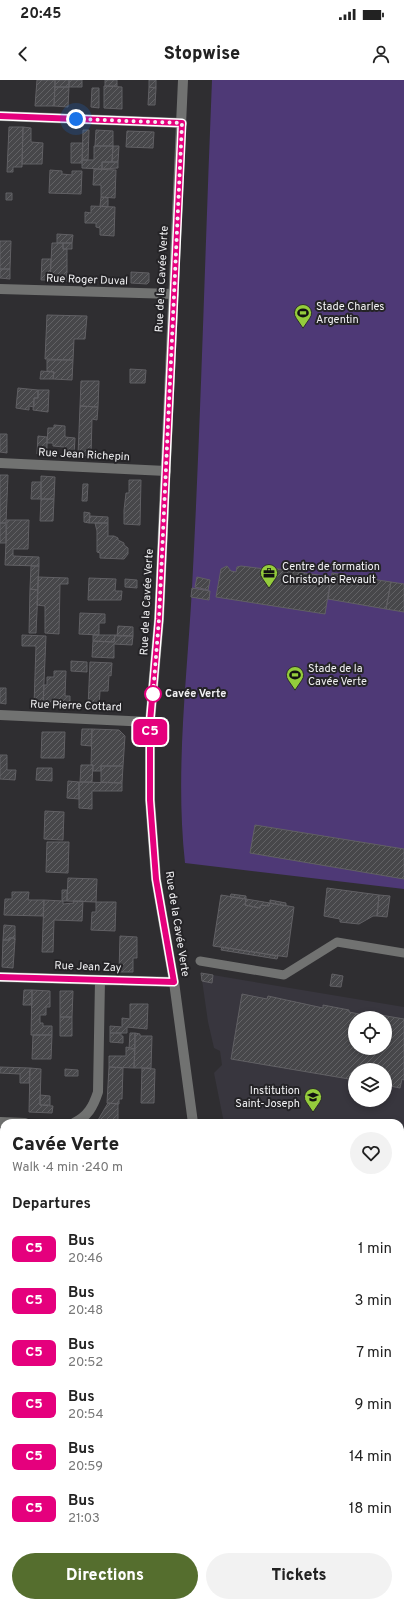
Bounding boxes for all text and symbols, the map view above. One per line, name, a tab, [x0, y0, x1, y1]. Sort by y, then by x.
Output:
text: 20:45	[20, 5, 61, 24]
icon: back	[12, 43, 34, 65]
text: Stopwise	[164, 43, 240, 66]
icon: person	[370, 43, 392, 65]
your location	[66, 109, 86, 129]
street label: Rue de la Cavée Verte	[152, 225, 172, 333]
street label: Rue Roger Duval	[46, 272, 128, 288]
place label: Stade Charles Argentin	[316, 300, 385, 327]
sports icon: Stade Charles Argentin	[293, 303, 313, 328]
street label: Rue Jean Richepin	[38, 446, 130, 464]
street label: Rue de la Cavée Verte	[137, 548, 157, 656]
place label: Centre de formation Christophe Revault	[282, 560, 380, 587]
office icon: Centre de formation Christophe Revault	[259, 563, 279, 588]
place label: Stade de la Cavée Verte	[308, 662, 367, 689]
sports icon: Stade de la Cavée Verte	[285, 665, 305, 690]
marker: Cavée Verte	[144, 685, 162, 703]
place label: Cavée Verte	[165, 687, 226, 701]
street label: Rue Pierre Cottard	[30, 697, 122, 715]
line badge: C5	[132, 719, 168, 745]
text: C5	[141, 723, 159, 740]
street label: Rue de la Cavée Verte	[162, 870, 192, 978]
street label: Rue Jean Zay	[54, 959, 122, 975]
map controls	[348, 1011, 392, 1107]
button: locate	[348, 1011, 392, 1055]
button: layers	[348, 1063, 392, 1107]
place label: Institution Saint-Joseph	[235, 1084, 300, 1111]
school or university icon: Institution Saint-Joseph	[303, 1087, 323, 1112]
button: heart	[350, 1132, 392, 1174]
text: Cavée Verte	[12, 1133, 119, 1157]
text: Walk · 4 min · 240 m	[12, 1160, 123, 1176]
text: Departures	[12, 1195, 91, 1214]
text: Bus	[68, 1232, 95, 1251]
text: C5	[25, 1240, 43, 1257]
text: 1 min	[358, 1240, 392, 1259]
text: 20:46	[68, 1251, 103, 1267]
text: Bus	[68, 1284, 95, 1303]
text: C5	[25, 1292, 43, 1309]
text: 3 min	[354, 1292, 392, 1311]
text: 20:48	[68, 1303, 103, 1319]
text: Bus	[68, 1336, 95, 1355]
text: C5	[25, 1344, 43, 1361]
text: 7 min	[356, 1344, 392, 1363]
text: 20:52	[68, 1355, 103, 1371]
text: Bus	[68, 1388, 95, 1407]
text: C5	[25, 1396, 43, 1413]
text: 9 min	[355, 1396, 392, 1415]
text: 20:54	[68, 1407, 104, 1423]
text: Bus	[68, 1440, 95, 1459]
text: C5	[25, 1448, 43, 1465]
text: 14 min	[349, 1448, 392, 1467]
text: 20:59	[68, 1459, 103, 1475]
text: Bus	[68, 1492, 95, 1511]
text: C5	[25, 1500, 43, 1517]
text: 18 min	[349, 1500, 392, 1519]
text: 21:03	[68, 1511, 100, 1527]
button: Directions	[12, 1553, 198, 1599]
button: Tickets	[206, 1553, 392, 1599]

